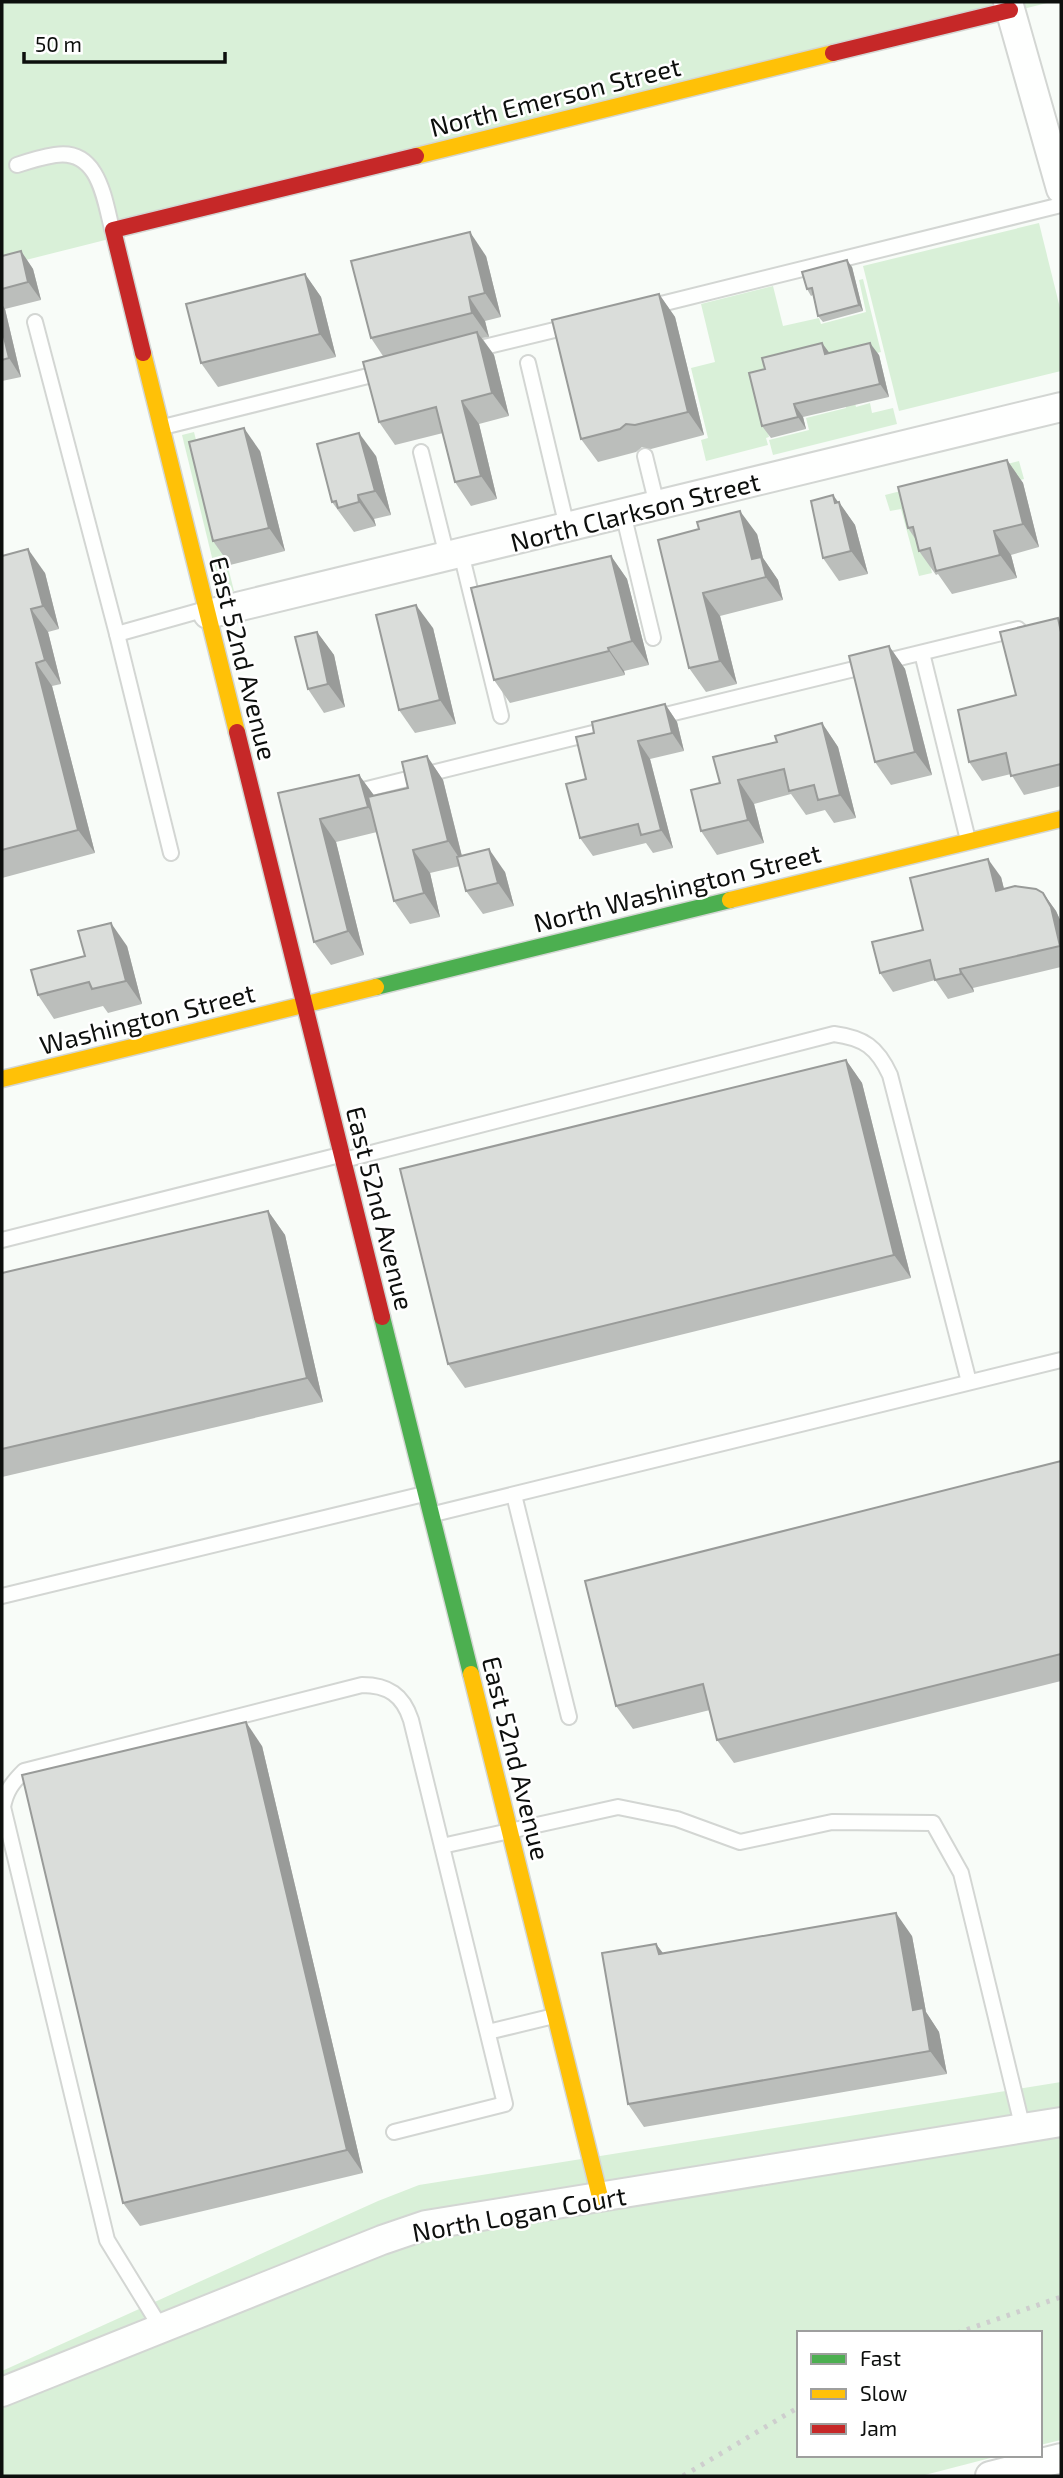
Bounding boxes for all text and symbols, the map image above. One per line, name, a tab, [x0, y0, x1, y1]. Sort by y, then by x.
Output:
scale bar	[24, 21, 226, 65]
text: 50 m	[35, 31, 82, 56]
street label: North Emerson Street	[426, 50, 684, 142]
street label: North Clarkson Street	[507, 465, 763, 557]
street label: East 52nd Avenue	[204, 553, 284, 763]
street label: North Washington Street	[530, 836, 824, 938]
street label: Washington Street	[36, 976, 258, 1060]
street label: East 52nd Avenue	[341, 1103, 421, 1313]
street label: East 52nd Avenue	[477, 1653, 557, 1863]
street label: North Logan Court	[410, 2179, 628, 2247]
legend	[797, 2331, 1042, 2457]
text: Fast	[860, 2345, 901, 2370]
text: Slow	[860, 2380, 907, 2405]
text: Jam	[860, 2415, 897, 2440]

